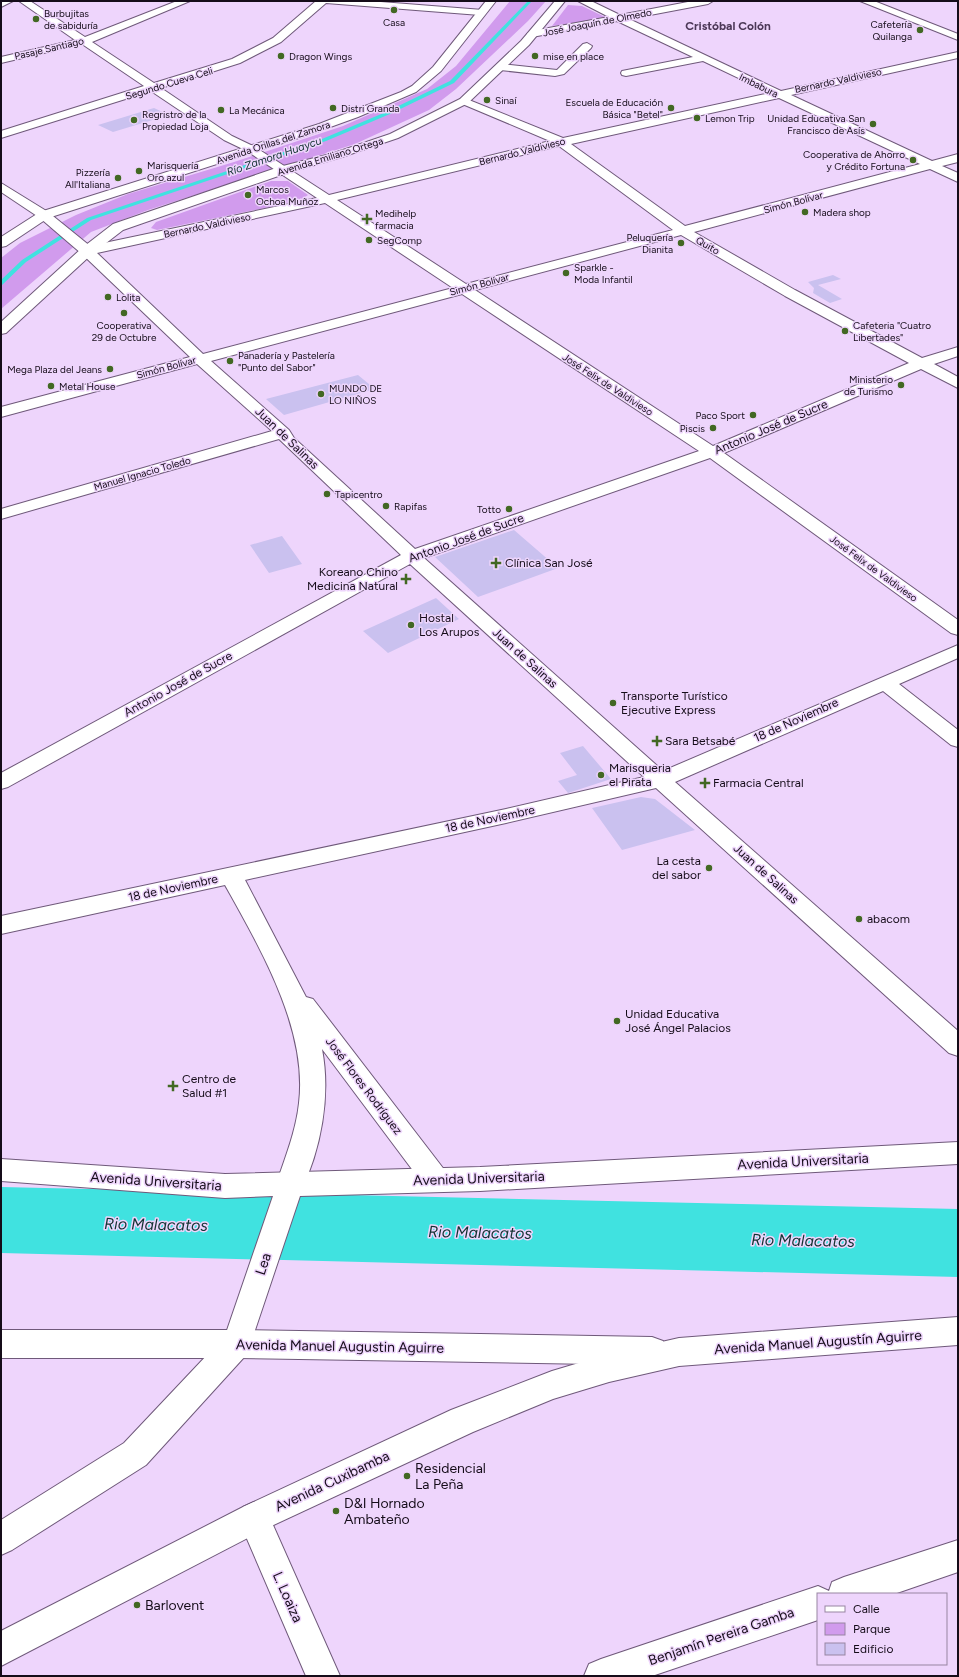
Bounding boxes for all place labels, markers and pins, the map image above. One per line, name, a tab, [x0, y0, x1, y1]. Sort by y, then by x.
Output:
marker: Casa	[389, 5, 399, 15]
place label: Burbujitas de sabiduría	[44, 7, 98, 32]
marker: Burbujitas de sabiduría	[31, 14, 41, 24]
place label: Casa	[383, 16, 405, 29]
place label: Cafetería Quilanga	[871, 18, 912, 43]
marker: Cafetería Quilanga	[915, 25, 925, 35]
place label: Dragon Wings	[289, 50, 352, 63]
place label: mise en place	[543, 50, 605, 63]
marker: Dragon Wings	[276, 51, 286, 61]
marker: mise en place	[530, 51, 540, 61]
place label: Sinaí	[495, 94, 517, 107]
marker: Sinaí	[482, 95, 492, 105]
place label: Escuela de Educación Básica "Betel"	[565, 96, 663, 121]
place label: Distri Granda	[341, 102, 399, 115]
marker: Distri Granda	[328, 103, 338, 113]
marker: Escuela de Educación Básica "Betel"	[666, 103, 676, 113]
place label: La Mecánica	[229, 104, 285, 117]
marker: La Mecánica	[216, 105, 226, 115]
place label: Regristro de la Propiedad Loja	[142, 108, 209, 133]
place label: Lemon Trip	[705, 112, 755, 125]
place label: Unidad Educativa San Francisco de Asís	[767, 112, 865, 137]
marker: Lemon Trip	[692, 113, 702, 123]
marker: Regristro de la Propiedad Loja	[129, 115, 139, 125]
marker: Unidad Educativa San Francisco de Asís	[868, 119, 878, 129]
place label: Cooperativa de Ahorro y Crédito Fortuna	[803, 148, 905, 173]
marker: Cooperativa de Ahorro y Crédito Fortuna	[908, 155, 918, 165]
place label: Marisquería Oro azul	[147, 159, 199, 184]
place label: Pizzería All'Italiana	[65, 166, 110, 191]
marker: Marisquería Oro azul	[134, 166, 144, 176]
marker: Pizzería All'Italiana	[113, 173, 123, 183]
place label: Marcos Ochoa Muñoz	[256, 183, 319, 208]
marker: Marcos Ochoa Muñoz	[243, 190, 253, 200]
place label: Madera shop	[813, 206, 871, 219]
place label: Medihelp farmacia	[375, 207, 416, 232]
marker: Madera shop	[800, 207, 810, 217]
marker: Medihelp farmacia	[362, 214, 372, 224]
place label: Peluquería Dianita	[626, 231, 673, 256]
place label: SegComp	[377, 234, 422, 247]
marker: SegComp	[364, 235, 374, 245]
marker: Peluquería Dianita	[676, 238, 686, 248]
place label: Sparkle - Moda Infantil	[574, 261, 633, 286]
marker: Sparkle - Moda Infantil	[561, 268, 571, 278]
place label: Lolita	[116, 291, 140, 304]
marker: Lolita	[103, 292, 113, 302]
marker: Cooperativa 29 de Octubre	[119, 308, 129, 318]
place label: Cooperativa 29 de Octubre	[92, 319, 157, 344]
place label: Cafeteria "Cuatro Libertades"	[853, 319, 931, 344]
marker: Cafeteria "Cuatro Libertades"	[840, 326, 850, 336]
place label: Panadería y Pastelería "Punto del Sabor"	[238, 349, 335, 374]
marker: Panadería y Pastelería "Punto del Sabor"	[225, 356, 235, 366]
place label: Mega Plaza del Jeans	[7, 363, 102, 376]
marker: Mega Plaza del Jeans	[105, 364, 115, 374]
place label: Ministerio de Turismo	[844, 373, 893, 398]
place label: Metal House	[59, 380, 116, 393]
marker: Ministerio de Turismo	[896, 380, 906, 390]
marker: Metal House	[46, 381, 56, 391]
place label: MUNDO DE LO NIÑOS	[329, 382, 382, 407]
marker: MUNDO DE LO NIÑOS	[316, 389, 326, 399]
place label: Paco Sport	[696, 409, 745, 422]
marker: Paco Sport	[748, 410, 758, 420]
place label: Piscis	[680, 422, 705, 435]
marker: Piscis	[708, 423, 718, 433]
place label: Tapicentro	[335, 488, 383, 501]
marker: Tapicentro	[322, 489, 332, 499]
place label: Rapifas	[394, 500, 427, 513]
marker: Rapifas	[381, 501, 391, 511]
place label: Totto	[477, 503, 501, 516]
marker: Totto	[504, 504, 514, 514]
place label: Clínica San José	[505, 556, 593, 570]
marker: Clínica San José	[490, 557, 502, 569]
place label: Koreano Chino Medicina Natural	[307, 565, 398, 593]
marker: Koreano Chino Medicina Natural	[401, 574, 411, 584]
place label: Hostal Los Arupos	[419, 611, 480, 639]
marker: Hostal Los Arupos	[406, 620, 416, 630]
place label: Transporte Turístico Ejecutive Express	[621, 689, 728, 717]
marker: Transporte Turístico Ejecutive Express	[608, 698, 618, 708]
place label: Sara Betsabé	[665, 734, 736, 748]
marker: Sara Betsabé	[652, 736, 662, 746]
place label: Marisqueria el Pirata	[609, 761, 671, 789]
marker: Marisqueria el Pirata	[596, 770, 606, 780]
place label: Farmacia Central	[713, 776, 804, 790]
marker: Farmacia Central	[700, 778, 710, 788]
place label: La cesta del sabor	[652, 854, 701, 882]
marker: La cesta del sabor	[704, 863, 714, 873]
place label: abacom	[867, 912, 910, 926]
marker: abacom	[854, 914, 864, 924]
place label: Unidad Educativa José Ángel Palacios	[625, 1007, 731, 1035]
marker: Unidad Educativa José Ángel Palacios	[612, 1016, 622, 1026]
place label: Centro de Salud #1	[182, 1072, 236, 1100]
marker: Centro de Salud #1	[167, 1080, 179, 1092]
place label: Residencial La Peña	[415, 1460, 486, 1493]
marker: Residencial La Peña	[402, 1471, 412, 1481]
place label: D&I Hornado Ambateño	[344, 1495, 425, 1528]
marker: D&I Hornado Ambateño	[331, 1506, 341, 1516]
place label: Barlovent	[145, 1597, 204, 1614]
marker: Barlovent	[132, 1600, 142, 1610]

